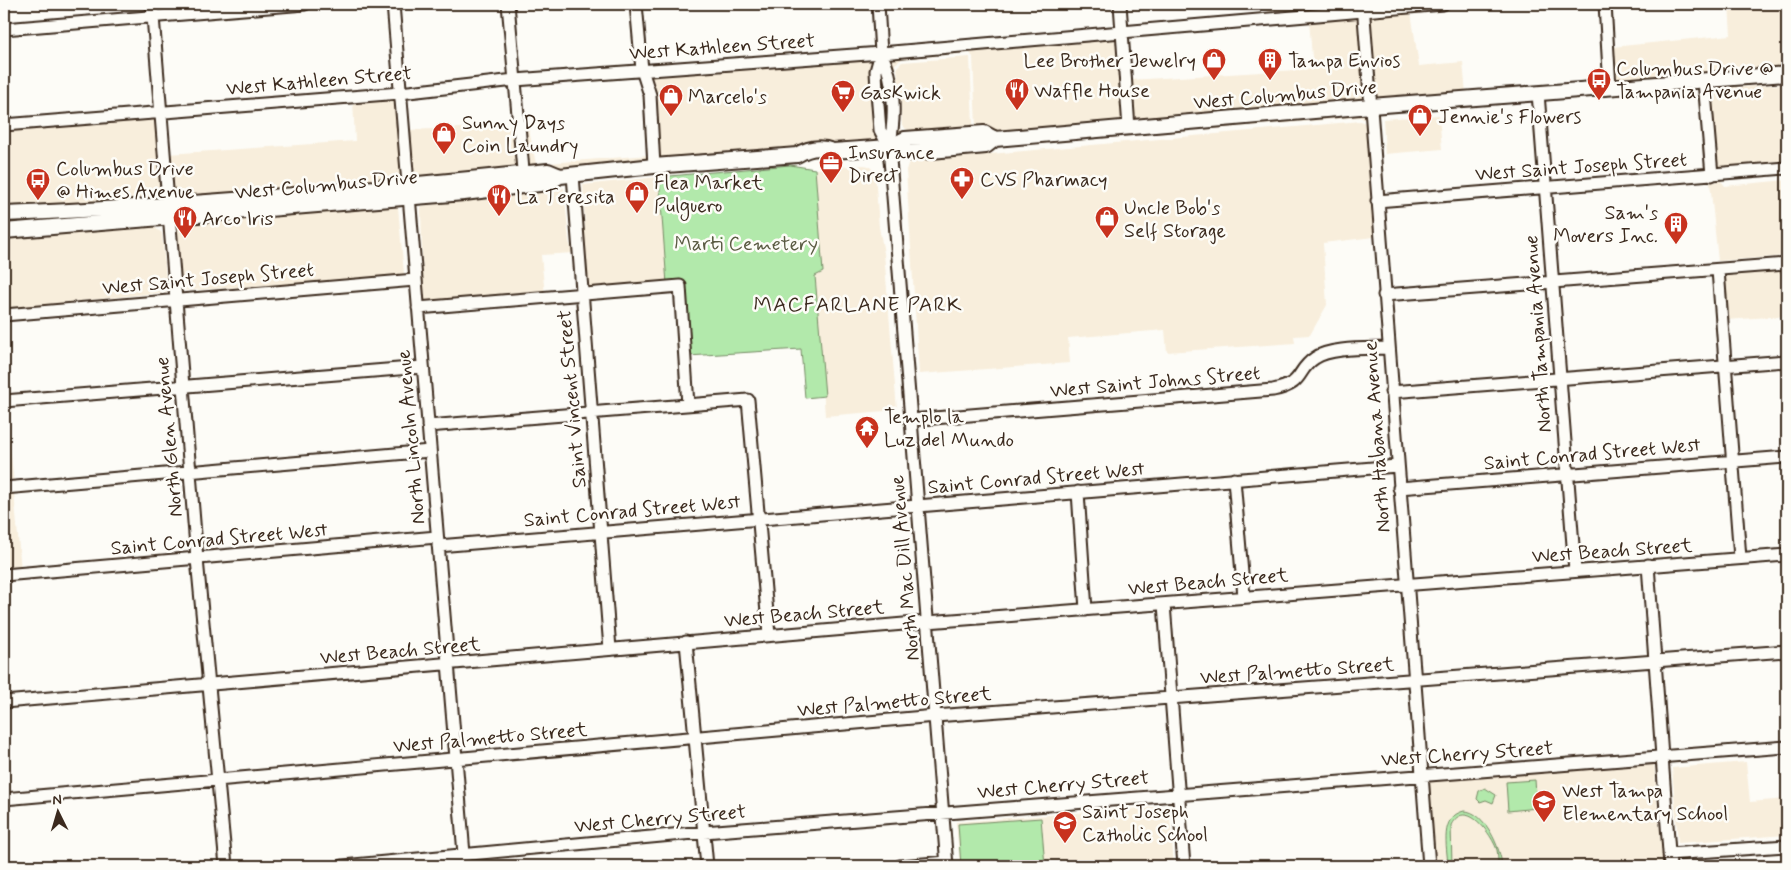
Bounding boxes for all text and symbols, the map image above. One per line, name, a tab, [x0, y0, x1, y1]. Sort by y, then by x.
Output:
street label: West Kathleen Street	[628, 28, 816, 67]
shop icon: Lee Brother Jewelry	[1201, 47, 1227, 81]
building icon: Tampa Envios	[1257, 47, 1283, 81]
place label: Lee Brother Jewelry	[1024, 48, 1196, 75]
place label: Tampa Envios	[1288, 48, 1400, 75]
place label: Columbus Drive @ Tampania Avenue	[1616, 56, 1774, 106]
street label: West Kathleen Street	[225, 60, 413, 103]
bus stop icon: Columbus Drive @ Tampania Avenue	[1586, 67, 1612, 101]
street label: West Columbus Drive	[1192, 74, 1378, 117]
restaurant icon: Waffle House	[1004, 77, 1030, 111]
place label: Waffle House	[1034, 78, 1150, 105]
supermarket icon: GasKwick	[830, 79, 856, 113]
place label: GasKwick	[860, 80, 941, 107]
shop icon: Marcelo's	[658, 83, 684, 117]
place label: Marcelo's	[688, 84, 767, 111]
shop icon: Jennie's Flowers	[1407, 103, 1433, 137]
place label: Jennie's Flowers	[1438, 104, 1581, 131]
place label: Sunny Days Coin Laundry	[462, 110, 578, 160]
shop icon: Sunny Days Coin Laundry	[431, 121, 457, 155]
place label: Insurance Direct	[848, 140, 935, 190]
street label: West Saint Joseph Street	[1474, 147, 1688, 188]
office icon: Insurance Direct	[818, 150, 844, 184]
place label: Columbus Drive @ Himes Avenue	[56, 156, 194, 206]
street label: West Columbus Drive	[233, 164, 419, 207]
pharmacy icon: CVS Pharmacy	[949, 166, 975, 200]
bus stop icon: Columbus Drive @ Himes Avenue	[25, 167, 51, 201]
place label: CVS Pharmacy	[980, 167, 1108, 194]
place label: Flea Market Pulguero	[654, 170, 763, 221]
shop icon: Flea Market Pulguero	[624, 180, 650, 214]
restaurant icon: La Teresita	[486, 183, 512, 217]
place label: La Teresita	[516, 184, 615, 211]
place label: Uncle Bob's Self Storage	[1124, 195, 1226, 245]
place label: Sam's Movers Inc.	[1553, 200, 1658, 250]
restaurant icon: Arco Iris	[172, 205, 198, 239]
shop icon: Uncle Bob's Self Storage	[1094, 205, 1120, 239]
place label: Arco Iris	[202, 206, 274, 233]
building icon: Sam's Movers Inc.	[1663, 211, 1689, 245]
park label: Marti Cemetery	[674, 231, 818, 258]
street label: North Tampania Avenue	[1518, 234, 1559, 434]
street label: West Saint Joseph Street	[101, 257, 315, 302]
district label: MACFARLANE PARK	[753, 291, 963, 319]
street label: Saint Vincent Street	[551, 309, 594, 489]
street label: North Habana Avenue	[1357, 340, 1398, 533]
street label: North Lincoln Avenue	[390, 348, 433, 525]
street label: North Glen Avenue	[149, 355, 190, 518]
street label: West Saint Johns Street	[1049, 360, 1261, 405]
place label: Templo la Luz del Mundo	[884, 404, 1014, 454]
temple icon: Templo la Luz del Mundo	[854, 415, 880, 449]
street label: Saint Conrad Street West	[1483, 432, 1702, 477]
street label: Saint Conrad Street West	[927, 456, 1146, 501]
street label: North Mac Dill Avenue	[884, 474, 927, 662]
street label: Saint Conrad Street West	[523, 489, 742, 534]
street label: Saint Conrad Street West	[110, 517, 329, 562]
street label: West Beach Street	[1531, 532, 1694, 571]
street label: West Beach Street	[1127, 562, 1290, 603]
street label: West Beach Street	[723, 594, 886, 635]
street label: West Beach Street	[319, 631, 482, 672]
street label: West Palmetto Street	[1199, 651, 1395, 692]
street label: West Palmetto Street	[796, 681, 993, 724]
street label: West Palmetto Street	[392, 717, 589, 760]
street label: West Cherry Street	[1380, 735, 1554, 774]
street label: West Cherry Street	[976, 765, 1150, 806]
place label: West Tampa Elementary School	[1562, 778, 1728, 828]
north arrow	[32, 788, 82, 838]
school or university icon: West Tampa Elementary School	[1531, 789, 1557, 823]
text: N	[52, 791, 62, 809]
street label: West Cherry Street	[573, 799, 747, 840]
place label: Saint Joseph Catholic School	[1082, 799, 1208, 849]
school or university icon: Saint Joseph Catholic School	[1052, 810, 1078, 844]

